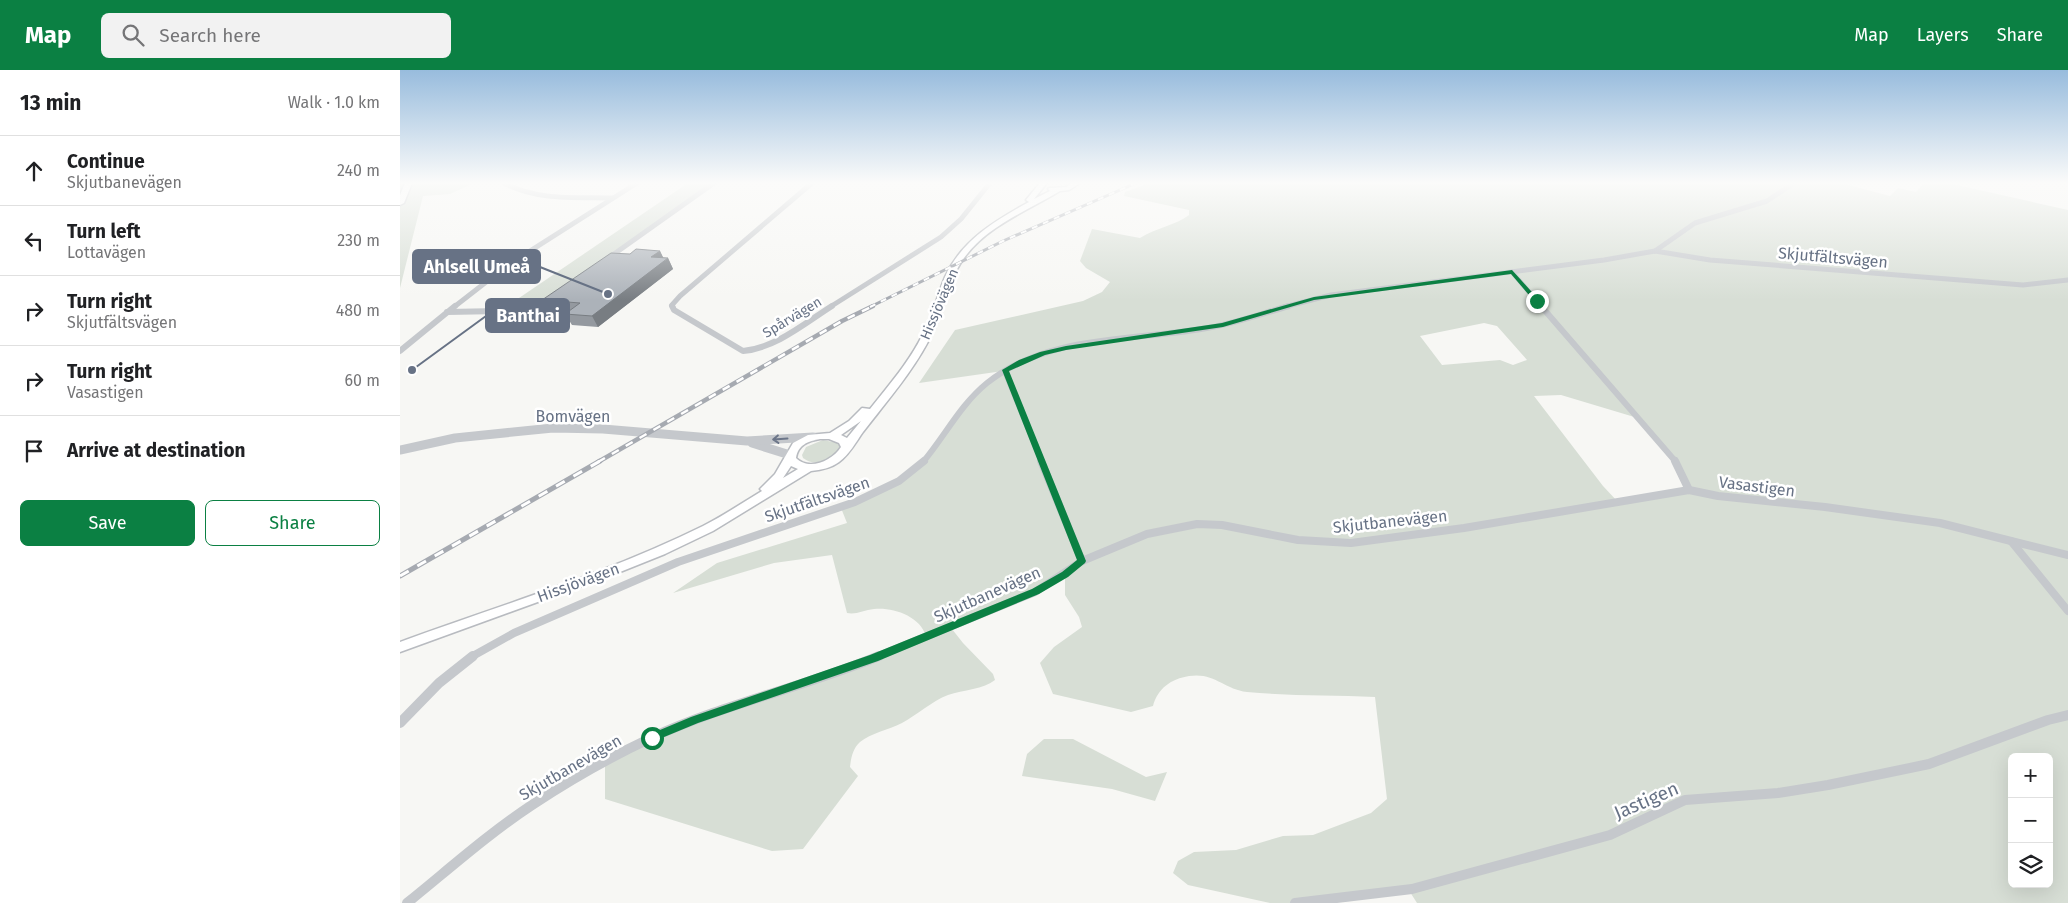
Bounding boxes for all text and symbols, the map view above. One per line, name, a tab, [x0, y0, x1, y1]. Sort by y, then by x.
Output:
search box	[101, 13, 451, 58]
text: Map	[25, 21, 71, 49]
icon: search	[119, 21, 147, 49]
text: Search here	[159, 24, 261, 47]
text: Map	[1854, 24, 1889, 46]
text: Layers	[1917, 24, 1969, 46]
text: Share	[1997, 24, 2043, 46]
text: 13 min	[20, 90, 81, 116]
text: Walk · 1.0 km	[288, 93, 380, 112]
text: Continue	[67, 150, 145, 173]
icon: ahead	[20, 157, 48, 185]
text: 240 m	[337, 161, 380, 180]
text: Skjutbanevägen	[67, 173, 182, 192]
text: Turn left	[67, 220, 141, 243]
icon: left	[20, 227, 48, 255]
text: 230 m	[337, 231, 380, 250]
text: Lottavägen	[67, 243, 146, 262]
street label: Skjutfältsvägen	[1777, 243, 1889, 272]
callout: Ahlsell Umeå	[413, 250, 540, 283]
text: Ahlsell Umeå	[423, 256, 530, 278]
street label: Hissjövägen	[917, 266, 962, 342]
text: Turn right	[67, 290, 152, 313]
route end	[1526, 290, 1549, 313]
street label: Spårvägen	[760, 293, 825, 342]
icon: right	[20, 297, 48, 325]
callout: Banthai	[486, 299, 569, 332]
text: 480 m	[336, 301, 380, 320]
text: Banthai	[496, 305, 560, 327]
text: Skjutfältsvägen	[67, 313, 177, 332]
text: Turn right	[67, 360, 152, 383]
icon: right	[20, 367, 48, 395]
text: 60 m	[345, 371, 380, 390]
text: Vasastigen	[67, 383, 144, 402]
street label: Bomvägen	[536, 407, 611, 426]
one-way arrow	[772, 434, 788, 443]
icon: arrive	[20, 437, 48, 465]
text: Arrive at destination	[67, 439, 246, 462]
street label: Vasastigen	[1718, 472, 1796, 501]
street label: Skjutfältsvägen	[762, 473, 872, 526]
button: Save	[20, 500, 195, 546]
button: Share	[205, 500, 380, 546]
street label: Skjutbanevägen	[1332, 506, 1448, 537]
street label: Hissjövägen	[534, 559, 622, 606]
street label: Skjutbanevägen	[931, 562, 1044, 627]
route start	[641, 727, 664, 750]
street label: Skjutbanevägen	[516, 730, 625, 804]
map controls	[2008, 753, 2053, 888]
button: +	[2008, 753, 2053, 798]
street label: Jastigen	[1610, 777, 1682, 824]
button: −	[2008, 798, 2053, 843]
button: layers	[2008, 843, 2053, 888]

